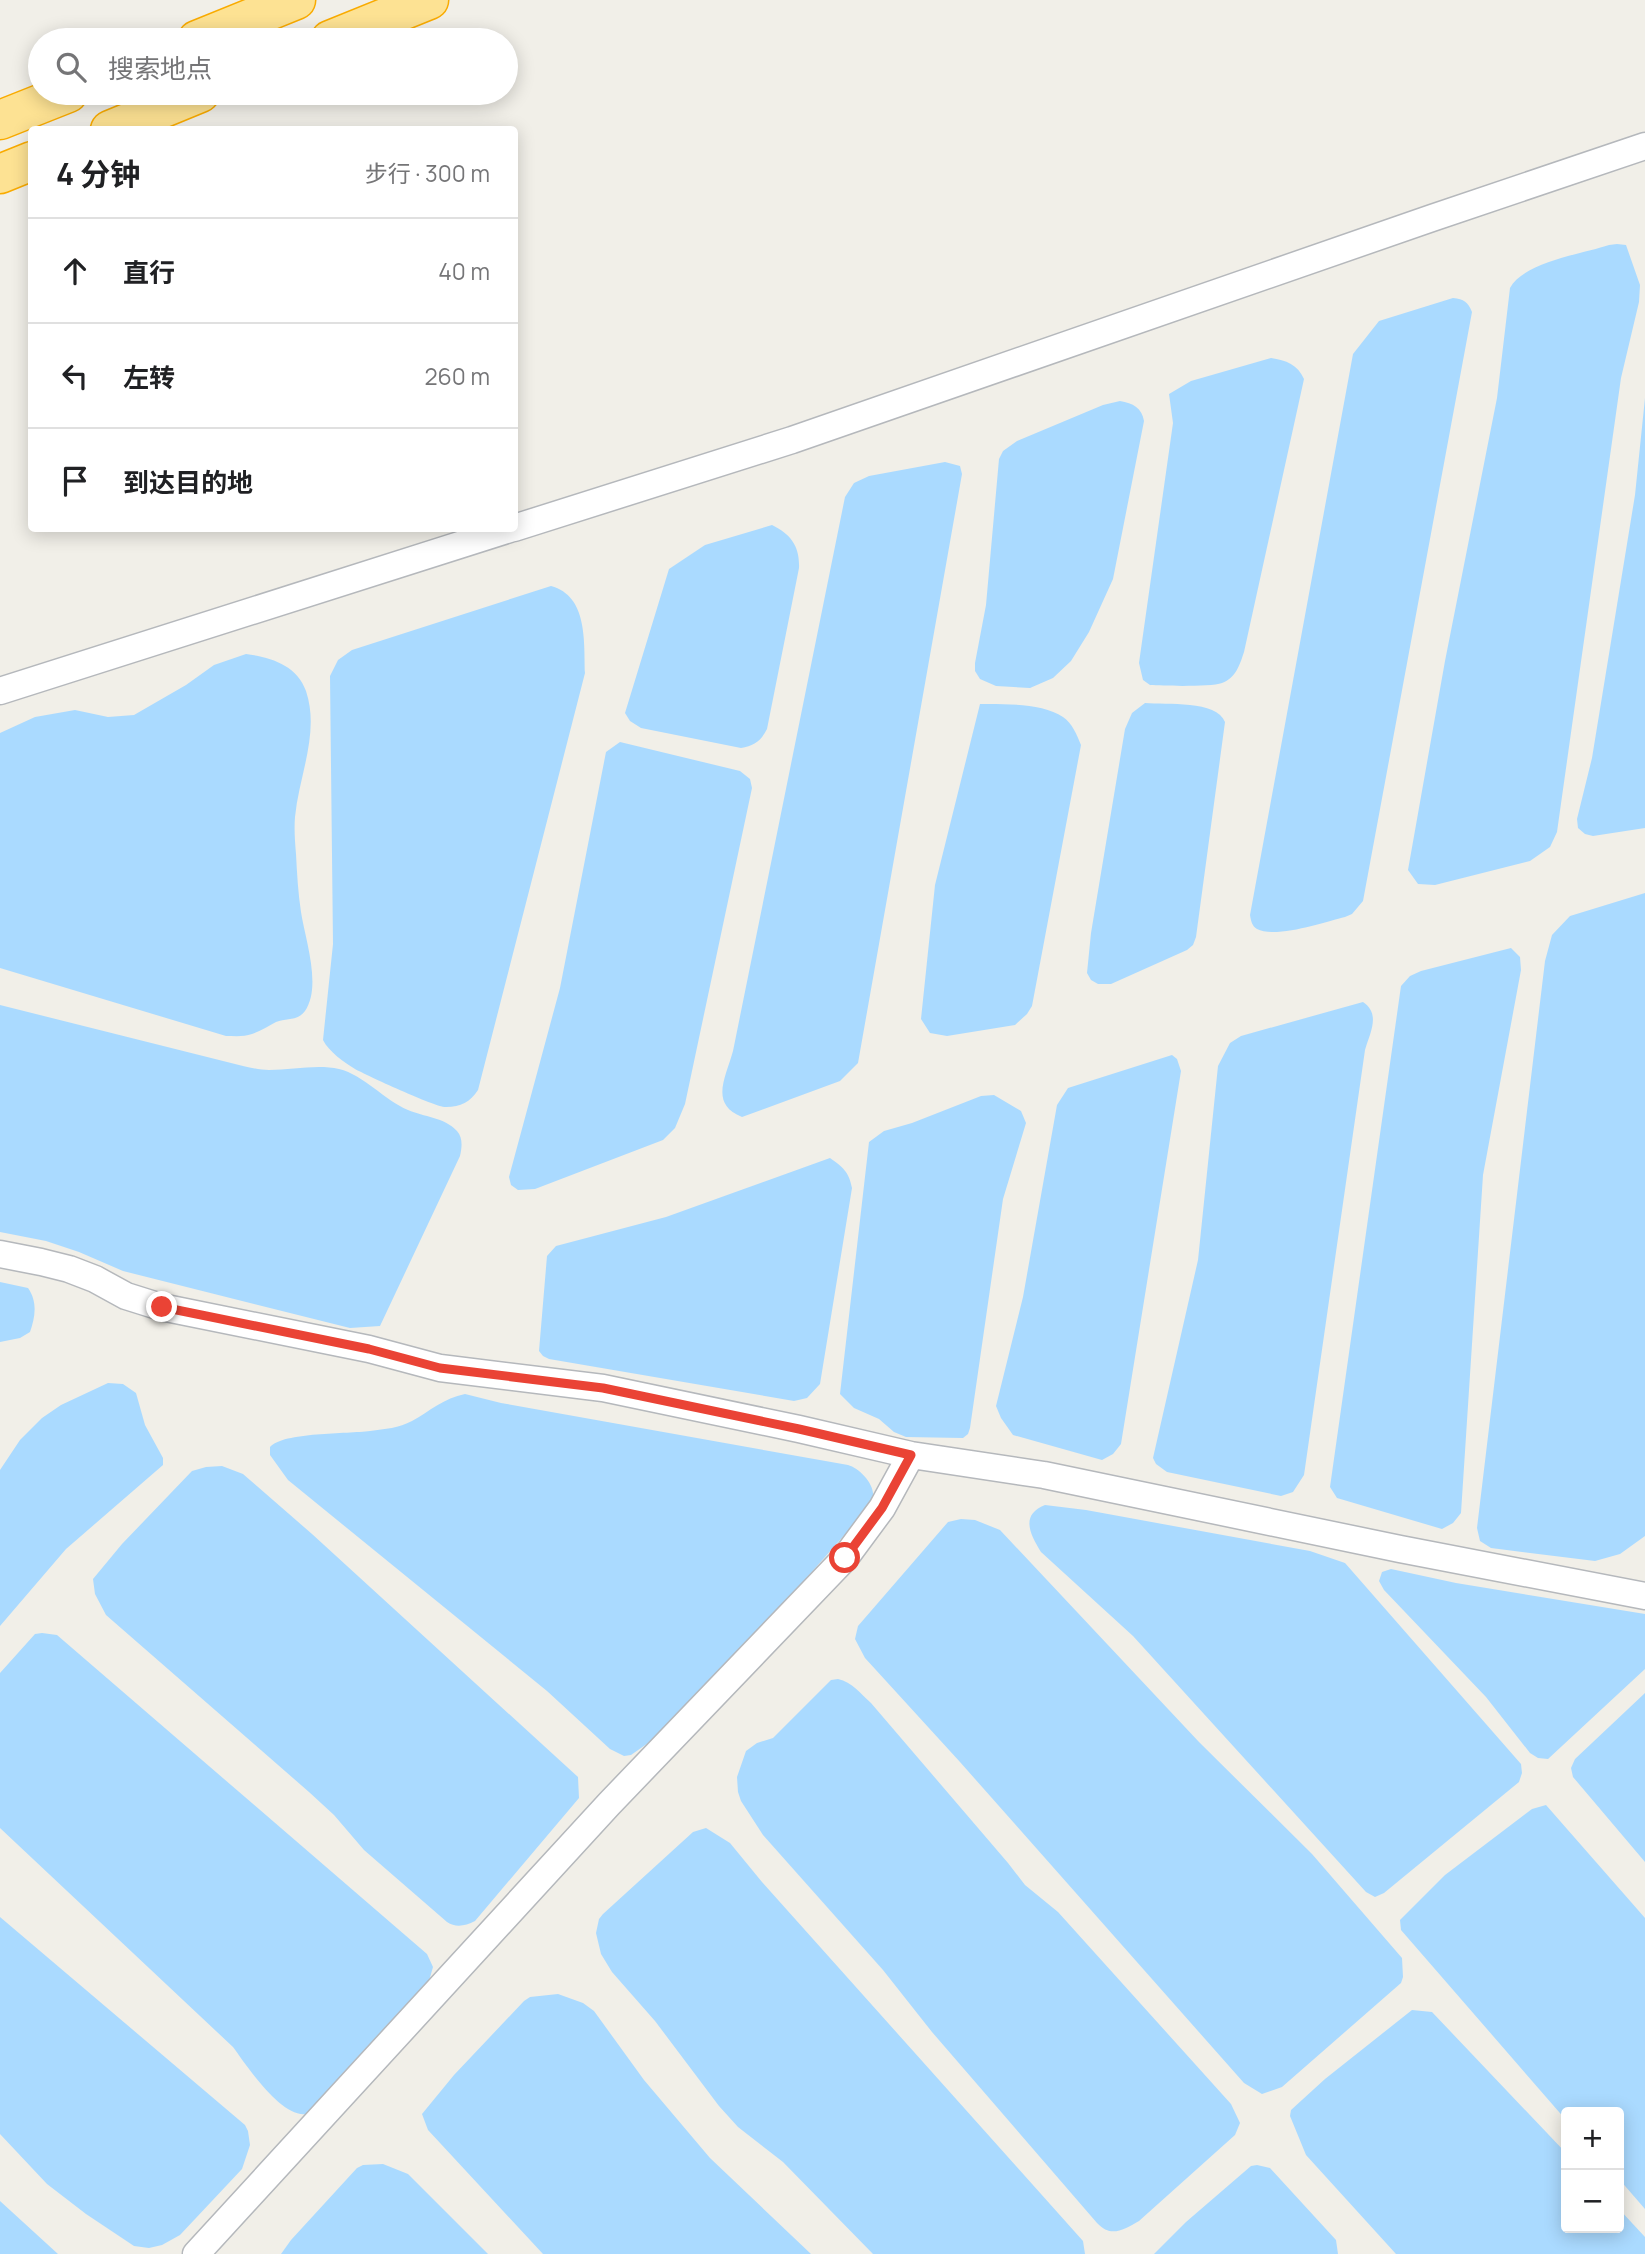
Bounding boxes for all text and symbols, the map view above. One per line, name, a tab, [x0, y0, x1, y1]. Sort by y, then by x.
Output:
search box	[28, 28, 518, 105]
icon: search	[52, 48, 90, 86]
text: 搜索地点	[108, 50, 212, 86]
text: 4 分钟	[56, 153, 140, 194]
text: 步行 · 300 m	[365, 157, 490, 189]
icon: ahead	[56, 252, 94, 290]
text: 直行	[123, 254, 175, 290]
text: 40 m	[438, 255, 490, 287]
icon: left	[56, 357, 94, 395]
text: 左转	[123, 359, 175, 395]
text: 260 m	[424, 360, 490, 392]
icon: arrive	[56, 462, 94, 500]
text: 到达目的地	[123, 464, 253, 500]
route end	[146, 1291, 177, 1322]
route start	[829, 1542, 860, 1573]
map controls	[1561, 2107, 1624, 2233]
button: +	[1561, 2107, 1624, 2170]
button: −	[1561, 2170, 1624, 2233]

